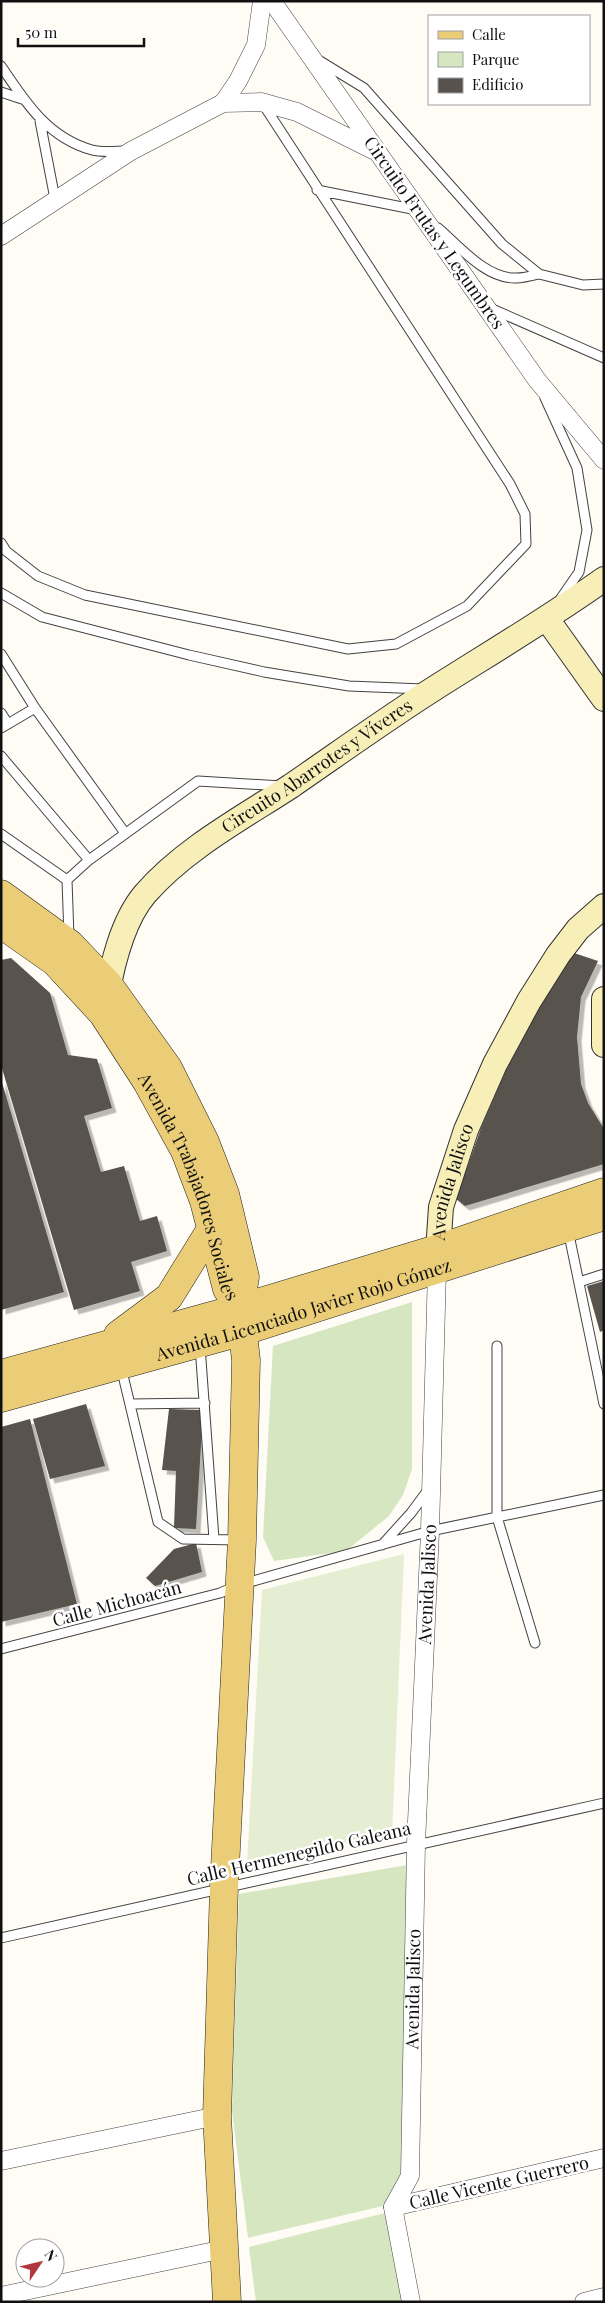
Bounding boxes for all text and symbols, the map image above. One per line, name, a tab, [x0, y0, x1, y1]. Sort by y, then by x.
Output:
scale bar	[18, 15, 144, 47]
legend	[428, 15, 590, 105]
text: 50 m	[25, 22, 58, 42]
text: Calle	[472, 24, 506, 44]
text: Parque	[472, 49, 519, 69]
text: Edificio	[472, 74, 523, 94]
street label: Circuito Frutas y Legumbres	[359, 131, 511, 334]
street label: Circuito Abarrotes y Víveres	[216, 693, 417, 838]
street label: Avenida Trabajadores Sociales	[132, 1067, 244, 1305]
street label: Avenida Jalisco	[426, 1119, 479, 1242]
street label: Avenida Licenciado Javier Rojo Gómez	[152, 1253, 454, 1366]
street label: Avenida Jalisco	[412, 1524, 441, 1646]
street label: Calle Michoacán	[50, 1574, 184, 1632]
street label: Calle Hermenegildo Galeana	[184, 1816, 413, 1891]
street label: Avenida Jalisco	[399, 1929, 425, 2050]
street label: Calle Vicente Guerrero	[407, 2150, 591, 2214]
north arrow	[15, 2238, 65, 2288]
text: N	[40, 2246, 62, 2265]

